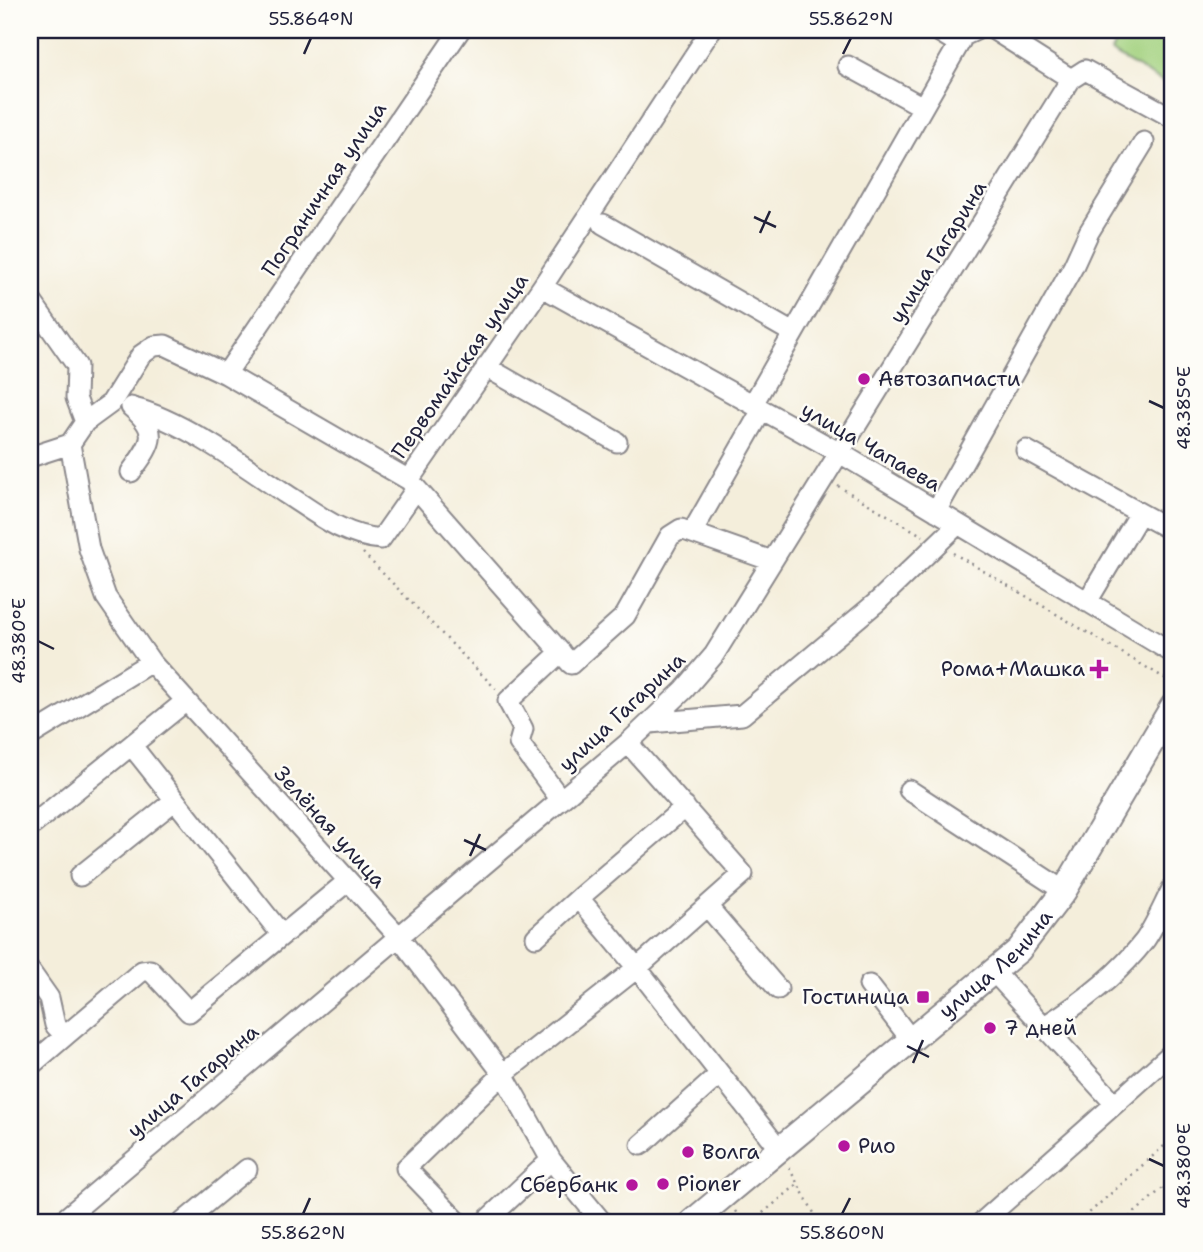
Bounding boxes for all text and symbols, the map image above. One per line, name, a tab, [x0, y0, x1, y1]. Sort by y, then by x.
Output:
text: 55.864°N	[269, 7, 353, 31]
text: 55.862°N	[809, 7, 893, 31]
street label: Пограничная улица	[255, 96, 393, 282]
street label: улица Гагарина	[883, 175, 993, 329]
street label: Первомайская улица	[385, 268, 535, 464]
place label: Автозапчасти	[878, 365, 1021, 393]
text: 48.385°E	[1172, 366, 1196, 450]
marker: Автозапчасти	[856, 371, 872, 387]
street label: улица Чапаева	[796, 396, 946, 498]
text: 48.380°E	[7, 598, 31, 684]
street label: улица Гагарина	[553, 646, 691, 778]
place label: Рома+Машка	[941, 655, 1085, 683]
marker: Рома+Машка	[1091, 661, 1107, 677]
street label: Зелёная улица	[268, 760, 392, 894]
street label: улица Ленина	[933, 904, 1059, 1025]
place label: Гостиница	[802, 983, 909, 1011]
marker: Гостиница	[915, 989, 931, 1005]
place label: 7 дней	[1004, 1014, 1077, 1042]
street label: улица Гагарина	[121, 1018, 265, 1144]
marker: 7 дней	[982, 1020, 998, 1036]
text: 48.380°E	[1172, 1123, 1196, 1209]
place label: Рио	[858, 1132, 896, 1160]
place label: Волга	[702, 1138, 760, 1166]
marker: Рио	[836, 1138, 852, 1154]
marker: Волга	[680, 1144, 696, 1160]
place label: Pioner	[677, 1170, 742, 1198]
place label: Сбербанк	[520, 1171, 618, 1199]
marker: Pioner	[655, 1176, 671, 1192]
marker: Сбербанк	[624, 1177, 640, 1193]
text: 55.862°N	[261, 1221, 345, 1245]
text: 55.860°N	[799, 1221, 885, 1245]

